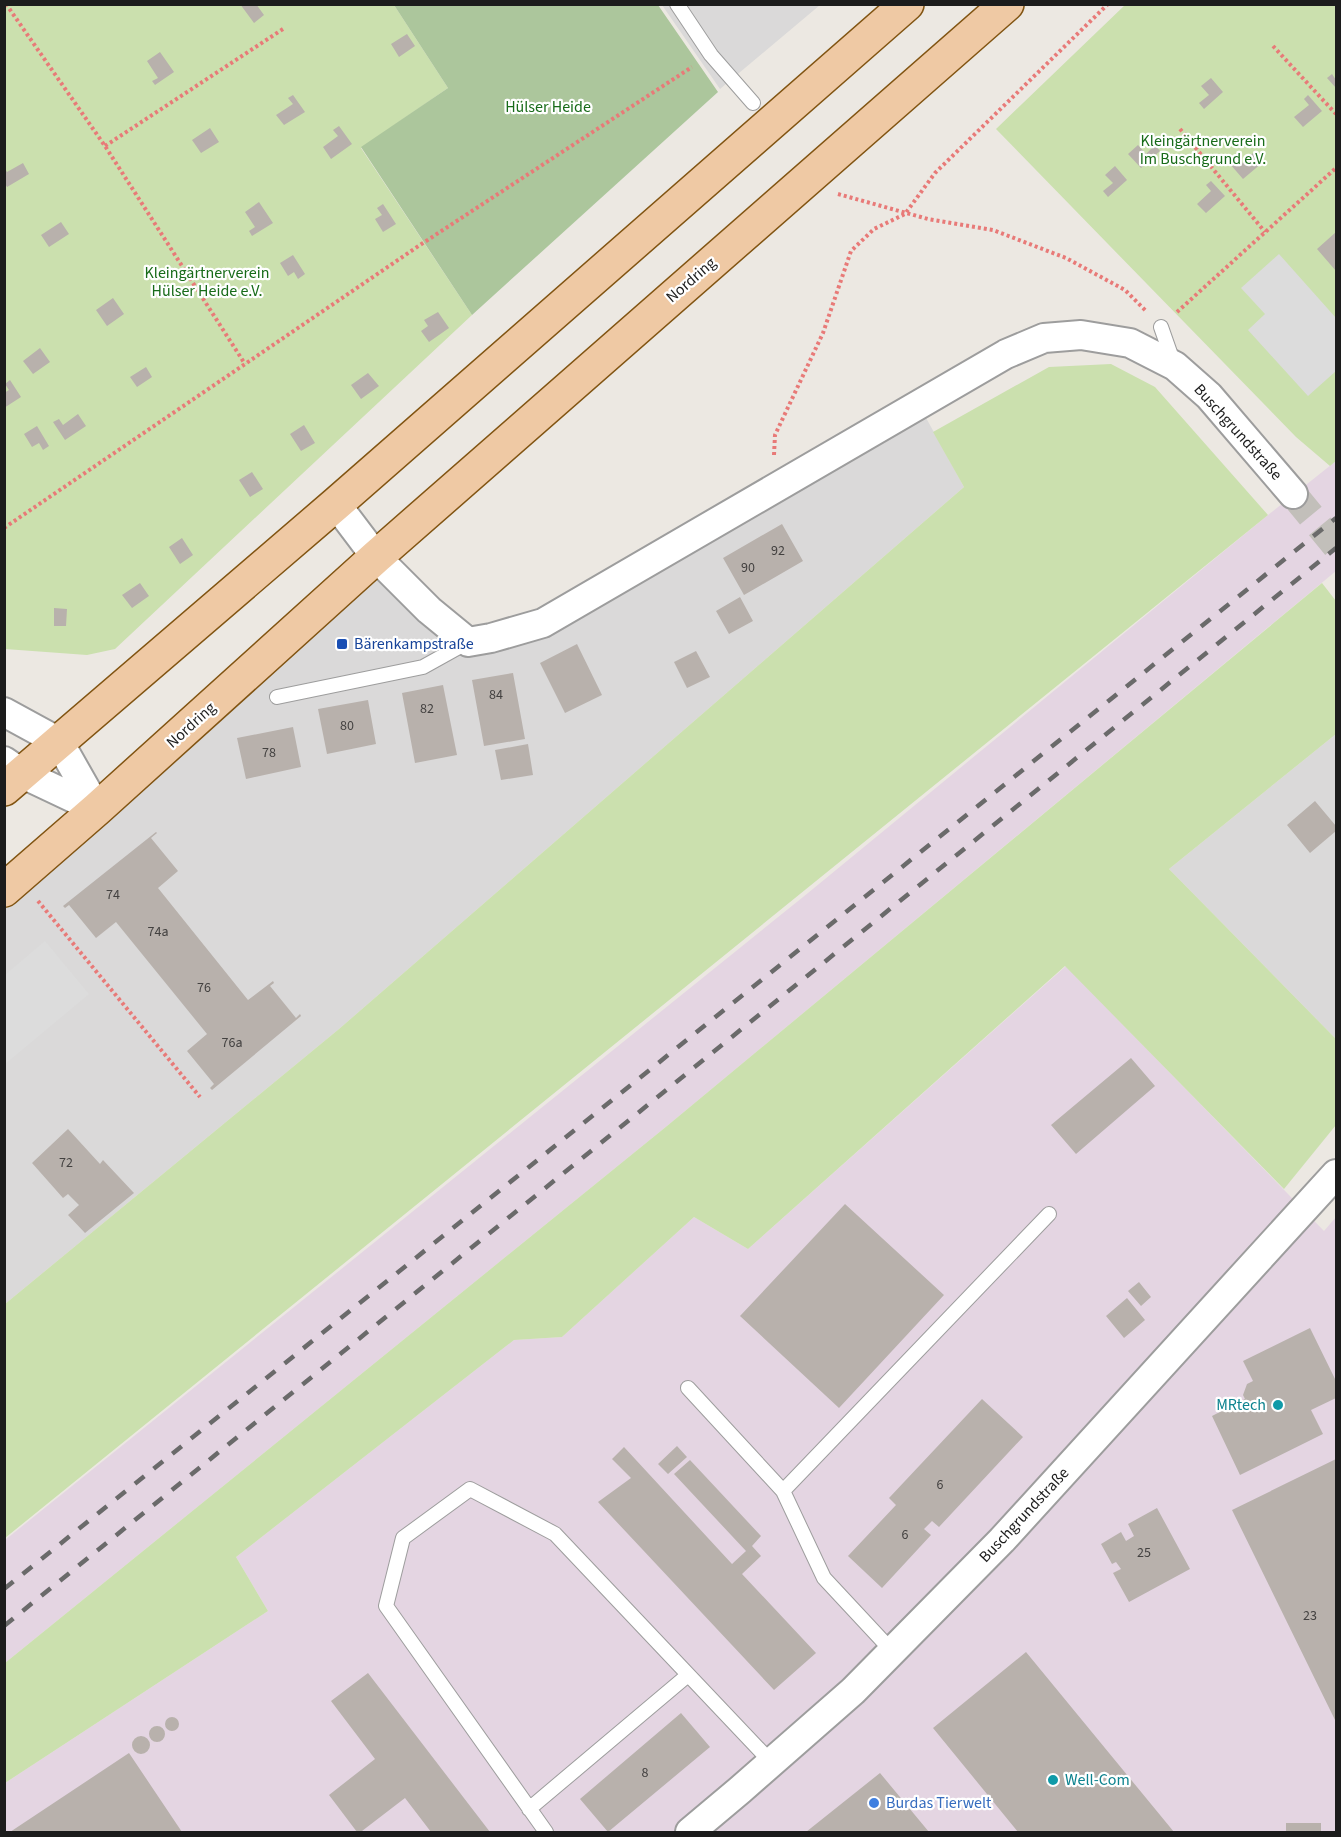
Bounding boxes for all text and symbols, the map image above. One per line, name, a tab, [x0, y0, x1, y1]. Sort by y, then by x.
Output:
park label: Hülser Heide	[505, 96, 591, 118]
park label: Kleingärtnerverein Im Buschgrund e.V.	[1140, 130, 1266, 170]
street label: Nordring	[661, 252, 721, 308]
park label: Kleingärtnerverein Hülser Heide e.V.	[145, 262, 269, 302]
street label: Buschgrundstraße	[1189, 379, 1287, 485]
house number: 92	[771, 541, 785, 561]
house number: 90	[741, 558, 755, 578]
place label: Bärenkampstraße	[354, 633, 474, 655]
marker: Bärenkampstraße	[335, 637, 349, 651]
house number: 84	[489, 685, 503, 705]
street label: Nordring	[161, 697, 221, 753]
house number: 82	[420, 699, 434, 719]
house number: 80	[340, 716, 354, 736]
house number: 78	[262, 743, 276, 763]
house number: 74	[106, 885, 120, 905]
house number: 74a	[148, 922, 168, 942]
house number: 76	[197, 978, 211, 998]
house number: 76a	[222, 1033, 242, 1053]
house number: 72	[59, 1153, 73, 1173]
place label: MRtech	[1216, 1394, 1266, 1416]
marker: MRtech	[1271, 1398, 1285, 1412]
street label: Buschgrundstraße	[974, 1462, 1074, 1567]
house number: 6	[937, 1475, 944, 1495]
house number: 6	[902, 1525, 909, 1545]
house number: 25	[1137, 1543, 1151, 1563]
house number: 23	[1303, 1606, 1317, 1626]
house number: 8	[642, 1763, 649, 1783]
place label: Well-Com	[1065, 1769, 1130, 1791]
marker: Well-Com	[1046, 1773, 1060, 1787]
place label: Burdas Tierwelt	[886, 1792, 992, 1814]
marker: Burdas Tierwelt	[867, 1796, 881, 1810]

